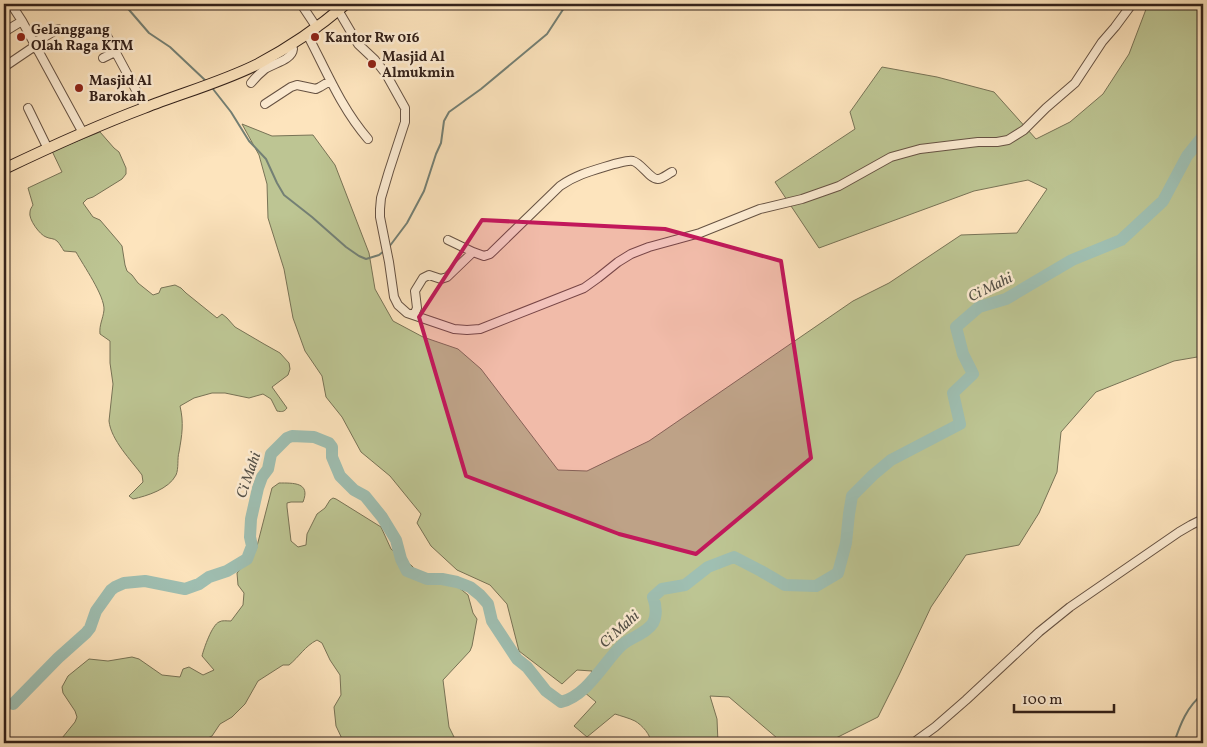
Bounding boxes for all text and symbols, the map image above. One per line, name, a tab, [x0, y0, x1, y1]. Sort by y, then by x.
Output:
place label: Gelanggang Olah Raga KTM	[31, 21, 134, 56]
place label: Kantor Rw 016	[325, 29, 420, 48]
marker: Gelanggang Olah Raga KTM	[15, 31, 27, 43]
marker: Kantor Rw 016	[309, 31, 321, 43]
place label: Masjid Al Almukmin	[382, 48, 455, 83]
marker: Masjid Al Almukmin	[366, 58, 378, 70]
place label: Masjid Al Barokah	[89, 72, 152, 107]
marker: Masjid Al Barokah	[73, 82, 85, 94]
water label: Ci Mahi	[965, 268, 1017, 308]
water label: Ci Mahi	[232, 450, 267, 501]
water label: Ci Mahi	[595, 606, 645, 654]
scale bar	[1014, 682, 1114, 714]
text: 100 m	[1022, 690, 1062, 711]

